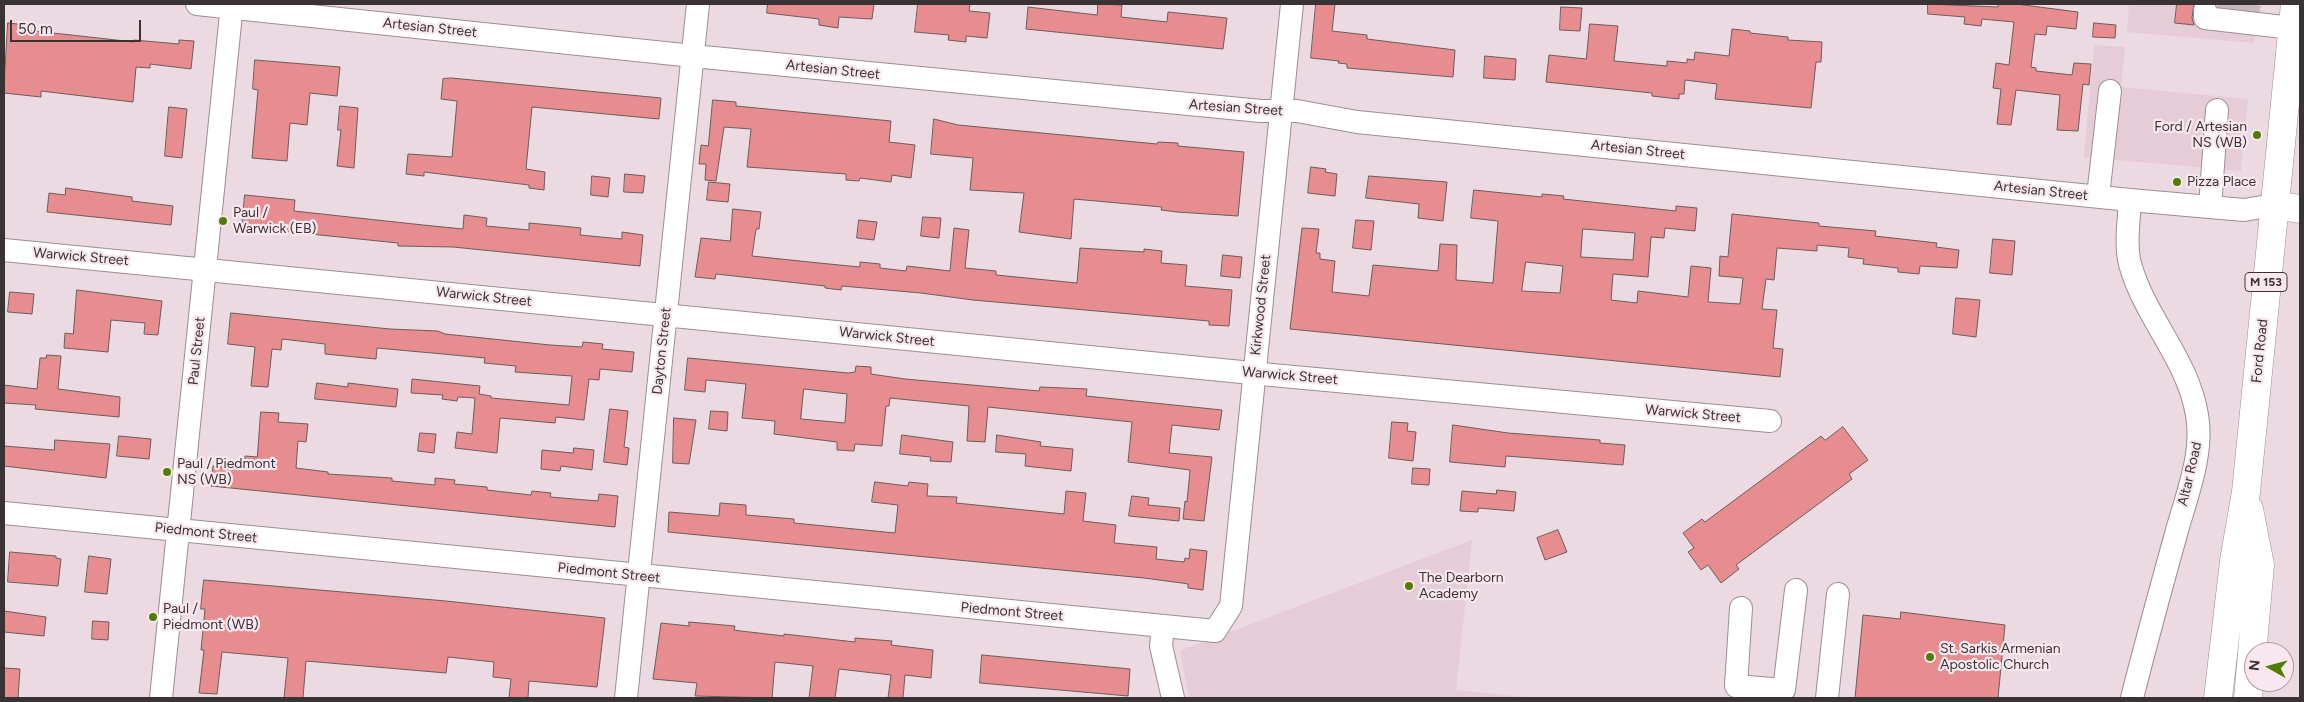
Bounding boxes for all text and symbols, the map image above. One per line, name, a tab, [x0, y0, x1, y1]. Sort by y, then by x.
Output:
scale bar	[12, 10, 144, 42]
street label: Artesian Street	[382, 15, 478, 41]
text: 50 m	[18, 20, 53, 38]
street label: Artesian Street	[785, 57, 881, 83]
street label: Artesian Street	[1188, 96, 1284, 120]
place label: Ford / Artesian NS (WB)	[2154, 119, 2247, 152]
marker: Ford / Artesian NS (WB)	[2251, 129, 2263, 141]
street label: Artesian Street	[1590, 137, 1686, 163]
place label: Pizza Place	[2187, 174, 2256, 190]
marker: Pizza Place	[2171, 176, 2183, 188]
street label: Artesian Street	[1993, 178, 2089, 204]
place label: Paul / Warwick (EB)	[233, 205, 316, 238]
marker: Paul / Warwick (EB)	[217, 215, 229, 227]
street label: Warwick Street	[32, 244, 130, 270]
street label: Kirkwood Street	[1247, 254, 1275, 356]
road number: M 153	[2245, 272, 2287, 292]
street label: Warwick Street	[435, 284, 533, 310]
street label: Dayton Street	[649, 306, 675, 396]
street label: Paul Street	[185, 316, 209, 386]
street label: Ford Road	[2248, 318, 2272, 384]
street label: Warwick Street	[838, 324, 936, 350]
street label: Warwick Street	[1241, 363, 1339, 389]
street label: Warwick Street	[1644, 401, 1742, 427]
street label: Altar Road	[2174, 440, 2206, 508]
place label: Paul / Piedmont NS (WB)	[177, 456, 276, 488]
marker: Paul / Piedmont NS (WB)	[161, 466, 173, 478]
street label: Piedmont Street	[154, 519, 258, 547]
street label: Piedmont Street	[557, 559, 661, 587]
place label: The Dearborn Academy	[1419, 570, 1504, 602]
marker: The Dearborn Academy	[1403, 580, 1415, 592]
street label: Piedmont Street	[960, 599, 1064, 625]
place label: Paul / Piedmont (WB)	[163, 601, 259, 634]
marker: Paul / Piedmont (WB)	[147, 611, 159, 623]
place label: St. Sarkis Armenian Apostolic Church	[1940, 641, 2061, 674]
north arrow	[2244, 642, 2294, 692]
marker: St. Sarkis Armenian Apostolic Church	[1924, 651, 1936, 663]
text: N	[2246, 659, 2264, 672]

